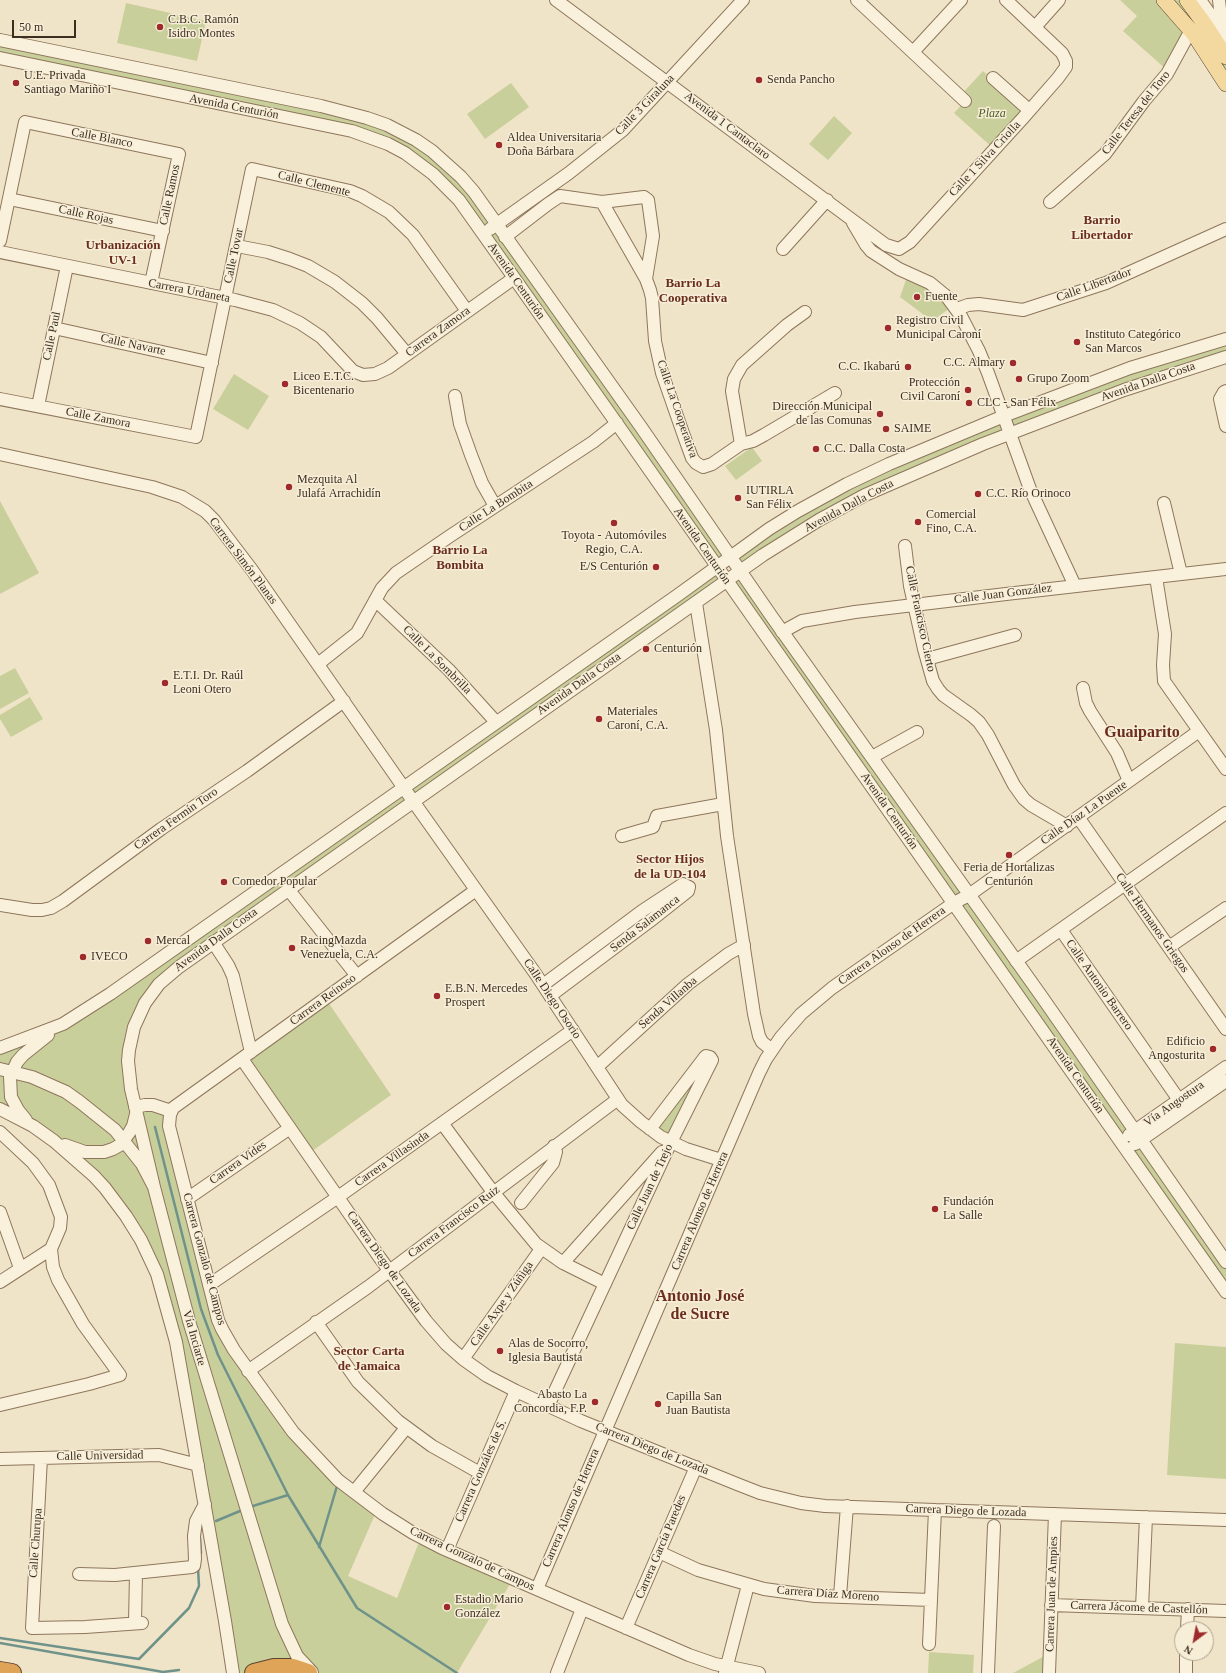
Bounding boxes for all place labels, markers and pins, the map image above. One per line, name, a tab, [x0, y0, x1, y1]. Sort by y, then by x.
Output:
place label: C.B.C. Ramón Isidro Montes	[168, 13, 239, 41]
marker: C.B.C. Ramón Isidro Montes	[155, 22, 165, 32]
place label: U.E. Privada Santiago Mariño I	[24, 69, 111, 97]
place label: Senda Pancho	[767, 73, 835, 87]
marker: Senda Pancho	[754, 75, 764, 85]
marker: U.E. Privada Santiago Mariño I	[11, 78, 21, 88]
place label: Aldea Universitaria Doña Bárbara	[507, 131, 601, 159]
marker: Aldea Universitaria Doña Bárbara	[494, 140, 504, 150]
place label: Fuente	[925, 290, 958, 304]
marker: Fuente	[912, 292, 922, 302]
place label: Registro Civil Municipal Caroní	[896, 314, 981, 342]
marker: Registro Civil Municipal Caroní	[883, 323, 893, 333]
place label: Instituto Categórico San Marcos	[1085, 328, 1181, 356]
marker: Instituto Categórico San Marcos	[1072, 337, 1082, 347]
place label: C.C. Almary	[943, 356, 1005, 370]
marker: C.C. Almary	[1008, 358, 1018, 368]
place label: C.C. Ikabarú	[838, 360, 900, 374]
marker: C.C. Ikabarú	[903, 362, 913, 372]
place label: Liceo E.T.C. Bicentenario	[293, 370, 354, 398]
place label: Grupo Zoom	[1027, 372, 1089, 386]
marker: Grupo Zoom	[1014, 374, 1024, 384]
place label: Protección Civil Caroní	[900, 376, 960, 404]
marker: Liceo E.T.C. Bicentenario	[280, 379, 290, 389]
marker: Protección Civil Caroní	[963, 385, 973, 395]
place label: CLC - San Félix	[977, 396, 1056, 410]
marker: CLC - San Félix	[964, 398, 974, 408]
place label: Dirección Municipal de las Comunas	[772, 400, 872, 428]
marker: Dirección Municipal de las Comunas	[875, 409, 885, 419]
place label: SAIME	[894, 422, 931, 436]
marker: SAIME	[881, 424, 891, 434]
place label: C.C. Dalla Costa	[824, 442, 905, 456]
marker: C.C. Dalla Costa	[811, 444, 821, 454]
place label: Mezquita Al Julafá Arrachidín	[297, 473, 381, 501]
marker: Mezquita Al Julafá Arrachidín	[284, 482, 294, 492]
place label: IUTIRLA San Félix	[746, 484, 794, 512]
place label: C.C. Río Orinoco	[986, 487, 1071, 501]
marker: C.C. Río Orinoco	[973, 489, 983, 499]
marker: IUTIRLA San Félix	[733, 493, 743, 503]
place label: Comercial Fino, C.A.	[926, 508, 977, 536]
marker: Comercial Fino, C.A.	[913, 517, 923, 527]
marker: Toyota - Automóviles Regio, C.A.	[609, 518, 619, 528]
place label: Toyota - Automóviles Regio, C.A.	[561, 529, 667, 557]
place label: E/S Centurión	[580, 560, 648, 574]
marker: E/S Centurión	[651, 562, 661, 572]
place label: Centurión	[654, 642, 702, 656]
marker: Centurión	[641, 644, 651, 654]
place label: E.T.I. Dr. Raúl Leoni Otero	[173, 669, 243, 697]
marker: E.T.I. Dr. Raúl Leoni Otero	[160, 678, 170, 688]
place label: Materiales Caroní, C.A.	[607, 705, 668, 733]
marker: Materiales Caroní, C.A.	[594, 714, 604, 724]
marker: Feria de Hortalizas Centurión	[1004, 850, 1014, 860]
place label: Feria de Hortalizas Centurión	[963, 861, 1055, 889]
place label: Comedor Popular	[232, 875, 317, 889]
marker: Comedor Popular	[219, 877, 229, 887]
place label: Mercal	[156, 934, 190, 948]
place label: RacingMazda Venezuela, C.A.	[300, 934, 378, 962]
marker: Mercal	[143, 936, 153, 946]
marker: RacingMazda Venezuela, C.A.	[287, 943, 297, 953]
place label: IVECO	[91, 950, 128, 964]
marker: IVECO	[78, 952, 88, 962]
place label: E.B.N. Mercedes Prospert	[445, 982, 528, 1010]
marker: E.B.N. Mercedes Prospert	[432, 991, 442, 1001]
place label: Edificio Angosturita	[1148, 1035, 1205, 1063]
marker: Edificio Angosturita	[1208, 1044, 1218, 1054]
place label: Fundación La Salle	[943, 1195, 994, 1223]
marker: Fundación La Salle	[930, 1204, 940, 1214]
place label: Alas de Socorro, Iglesia Bautista	[508, 1337, 588, 1365]
marker: Alas de Socorro, Iglesia Bautista	[495, 1346, 505, 1356]
place label: Abasto La Concordia, F.P.	[514, 1388, 587, 1416]
place label: Capilla San Juan Bautista	[666, 1390, 730, 1418]
marker: Abasto La Concordia, F.P.	[590, 1397, 600, 1407]
marker: Capilla San Juan Bautista	[653, 1399, 663, 1409]
place label: Estadio Mario González	[455, 1593, 523, 1621]
marker: Estadio Mario González	[442, 1602, 452, 1612]

